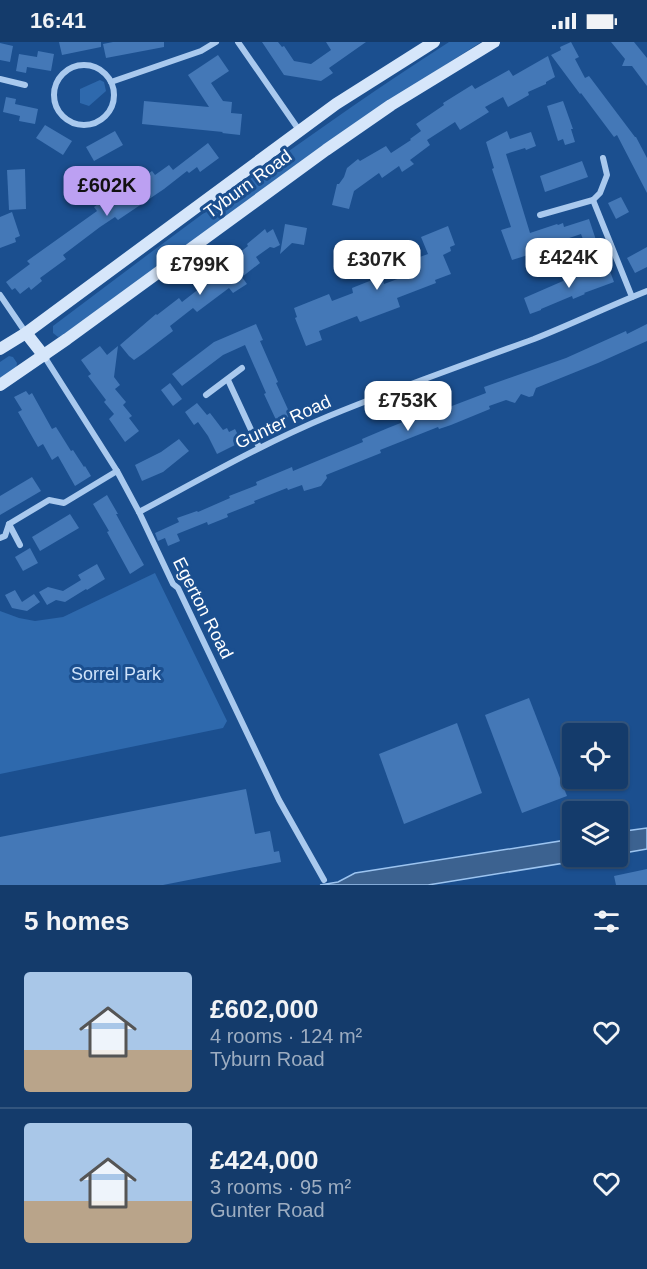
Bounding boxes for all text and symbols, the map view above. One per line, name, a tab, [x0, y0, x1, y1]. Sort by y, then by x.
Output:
text: 16:41	[30, 8, 86, 33]
street label: Tyburn Road	[200, 146, 296, 222]
pin: £602K	[65, 166, 149, 217]
text: £602K	[78, 174, 136, 196]
pin: £424K	[527, 238, 611, 289]
pin: £307K	[335, 240, 419, 291]
pin: £799K	[158, 245, 242, 296]
text: £424K	[540, 246, 598, 268]
text: £307K	[348, 248, 406, 270]
text: £799K	[171, 253, 229, 275]
pin: £753K	[366, 381, 450, 432]
text: £753K	[379, 389, 437, 411]
street label: Gunter Road	[232, 391, 334, 453]
street label: Egerton Road	[169, 554, 237, 662]
park label: Sorrel Park	[71, 664, 162, 684]
map controls	[562, 723, 628, 867]
button: locate	[562, 723, 628, 789]
button: layers	[562, 801, 628, 867]
icon: filters	[590, 905, 623, 938]
text: 5 homes	[24, 906, 130, 936]
text: £602,000	[210, 994, 318, 1024]
icon: home	[72, 996, 144, 1068]
icon: heart	[590, 1016, 623, 1049]
text: 4 rooms · 124 m²	[210, 1025, 362, 1047]
text: Tyburn Road	[210, 1048, 325, 1070]
text: £424,000	[210, 1145, 318, 1175]
icon: home	[72, 1147, 144, 1219]
icon: heart	[590, 1167, 623, 1200]
text: 3 rooms · 95 m²	[210, 1176, 351, 1198]
text: Gunter Road	[210, 1199, 325, 1221]

